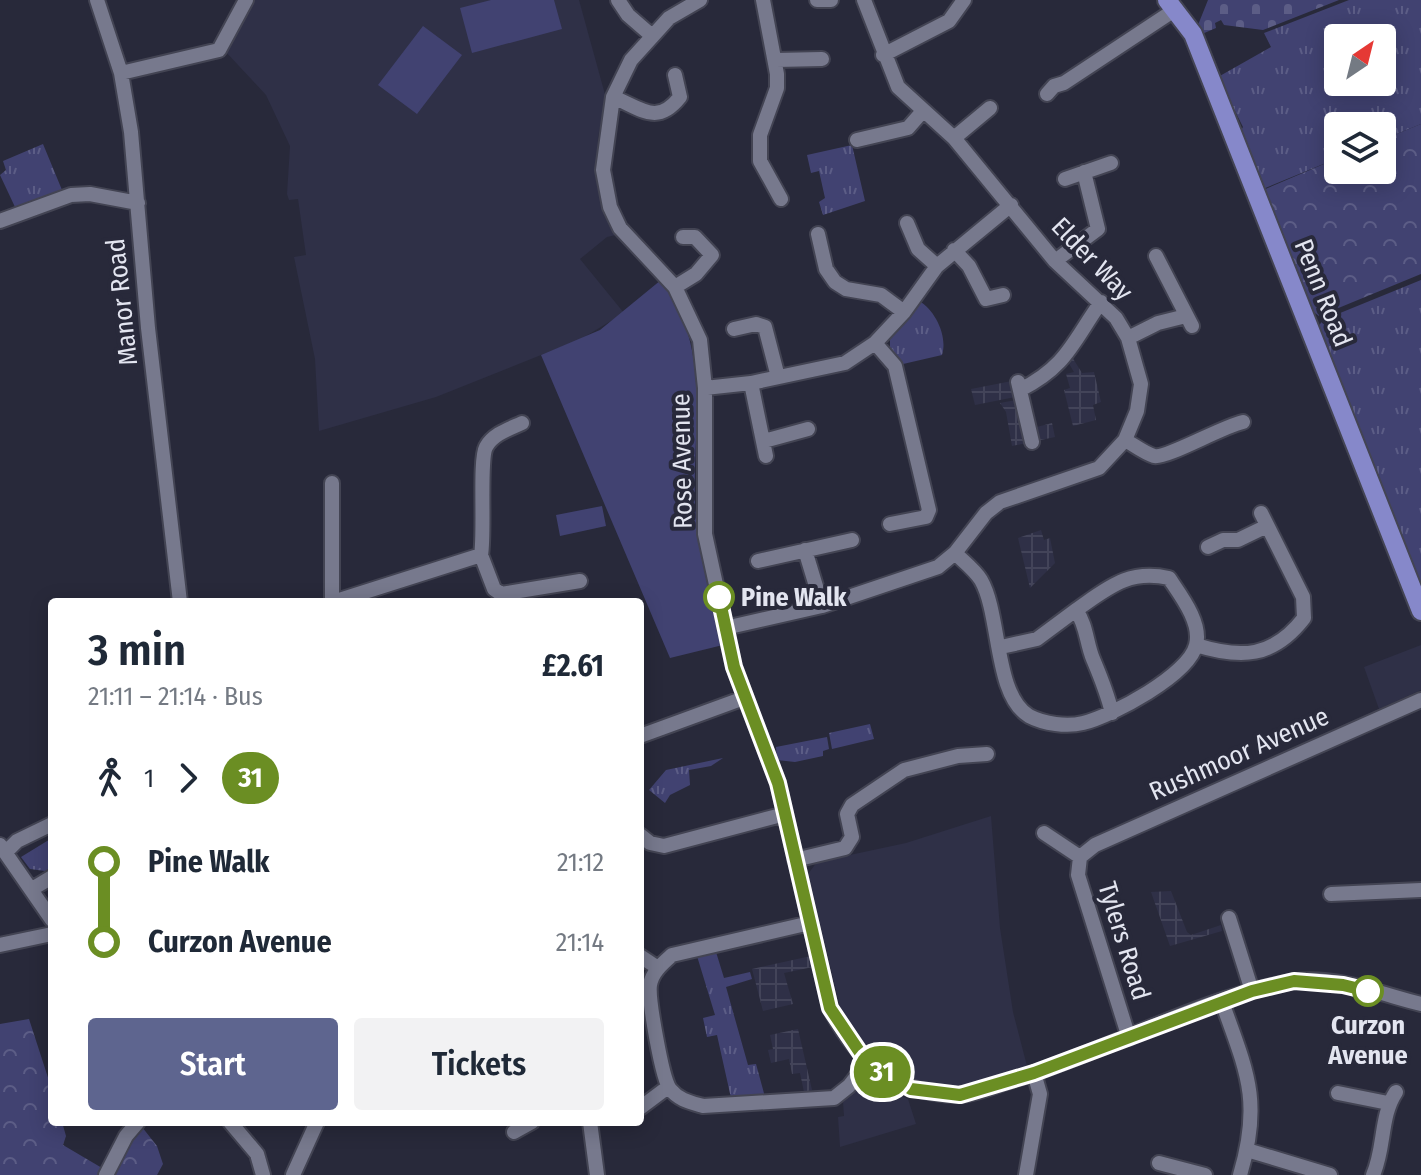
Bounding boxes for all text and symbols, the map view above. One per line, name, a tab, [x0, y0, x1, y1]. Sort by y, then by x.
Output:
north arrow	[1324, 24, 1396, 96]
map controls	[1324, 24, 1396, 184]
button: layers	[1324, 112, 1396, 184]
street label: Elder Way	[1045, 211, 1139, 307]
street label: Penn Road	[1287, 235, 1359, 351]
street label: Manor Road	[100, 237, 144, 367]
street label: Rose Avenue	[665, 393, 699, 529]
marker: Pine Walk	[704, 582, 734, 612]
place label: Pine Walk	[741, 582, 847, 613]
text: 3 min	[88, 624, 186, 677]
text: £2.61	[542, 648, 604, 684]
text: 21:11 – 21:14 · Bus	[88, 681, 263, 712]
street label: Rushmoor Avenue	[1144, 701, 1334, 807]
icon: walk	[88, 756, 132, 800]
icon: forward	[166, 756, 210, 800]
text: 31	[238, 761, 263, 794]
text: 1	[144, 763, 154, 794]
text: Pine Walk	[148, 844, 270, 880]
text: 21:12	[557, 847, 604, 878]
street label: Tylers Road	[1091, 878, 1157, 1004]
text: Curzon Avenue	[148, 924, 332, 960]
text: 21:14	[556, 927, 604, 958]
marker: Curzon Avenue	[1353, 976, 1383, 1006]
place label: Curzon Avenue	[1327, 1010, 1408, 1071]
button: Start	[88, 1018, 338, 1110]
button: Tickets	[354, 1018, 604, 1110]
line badge: 31	[846, 1046, 918, 1098]
text: 31	[870, 1055, 894, 1088]

